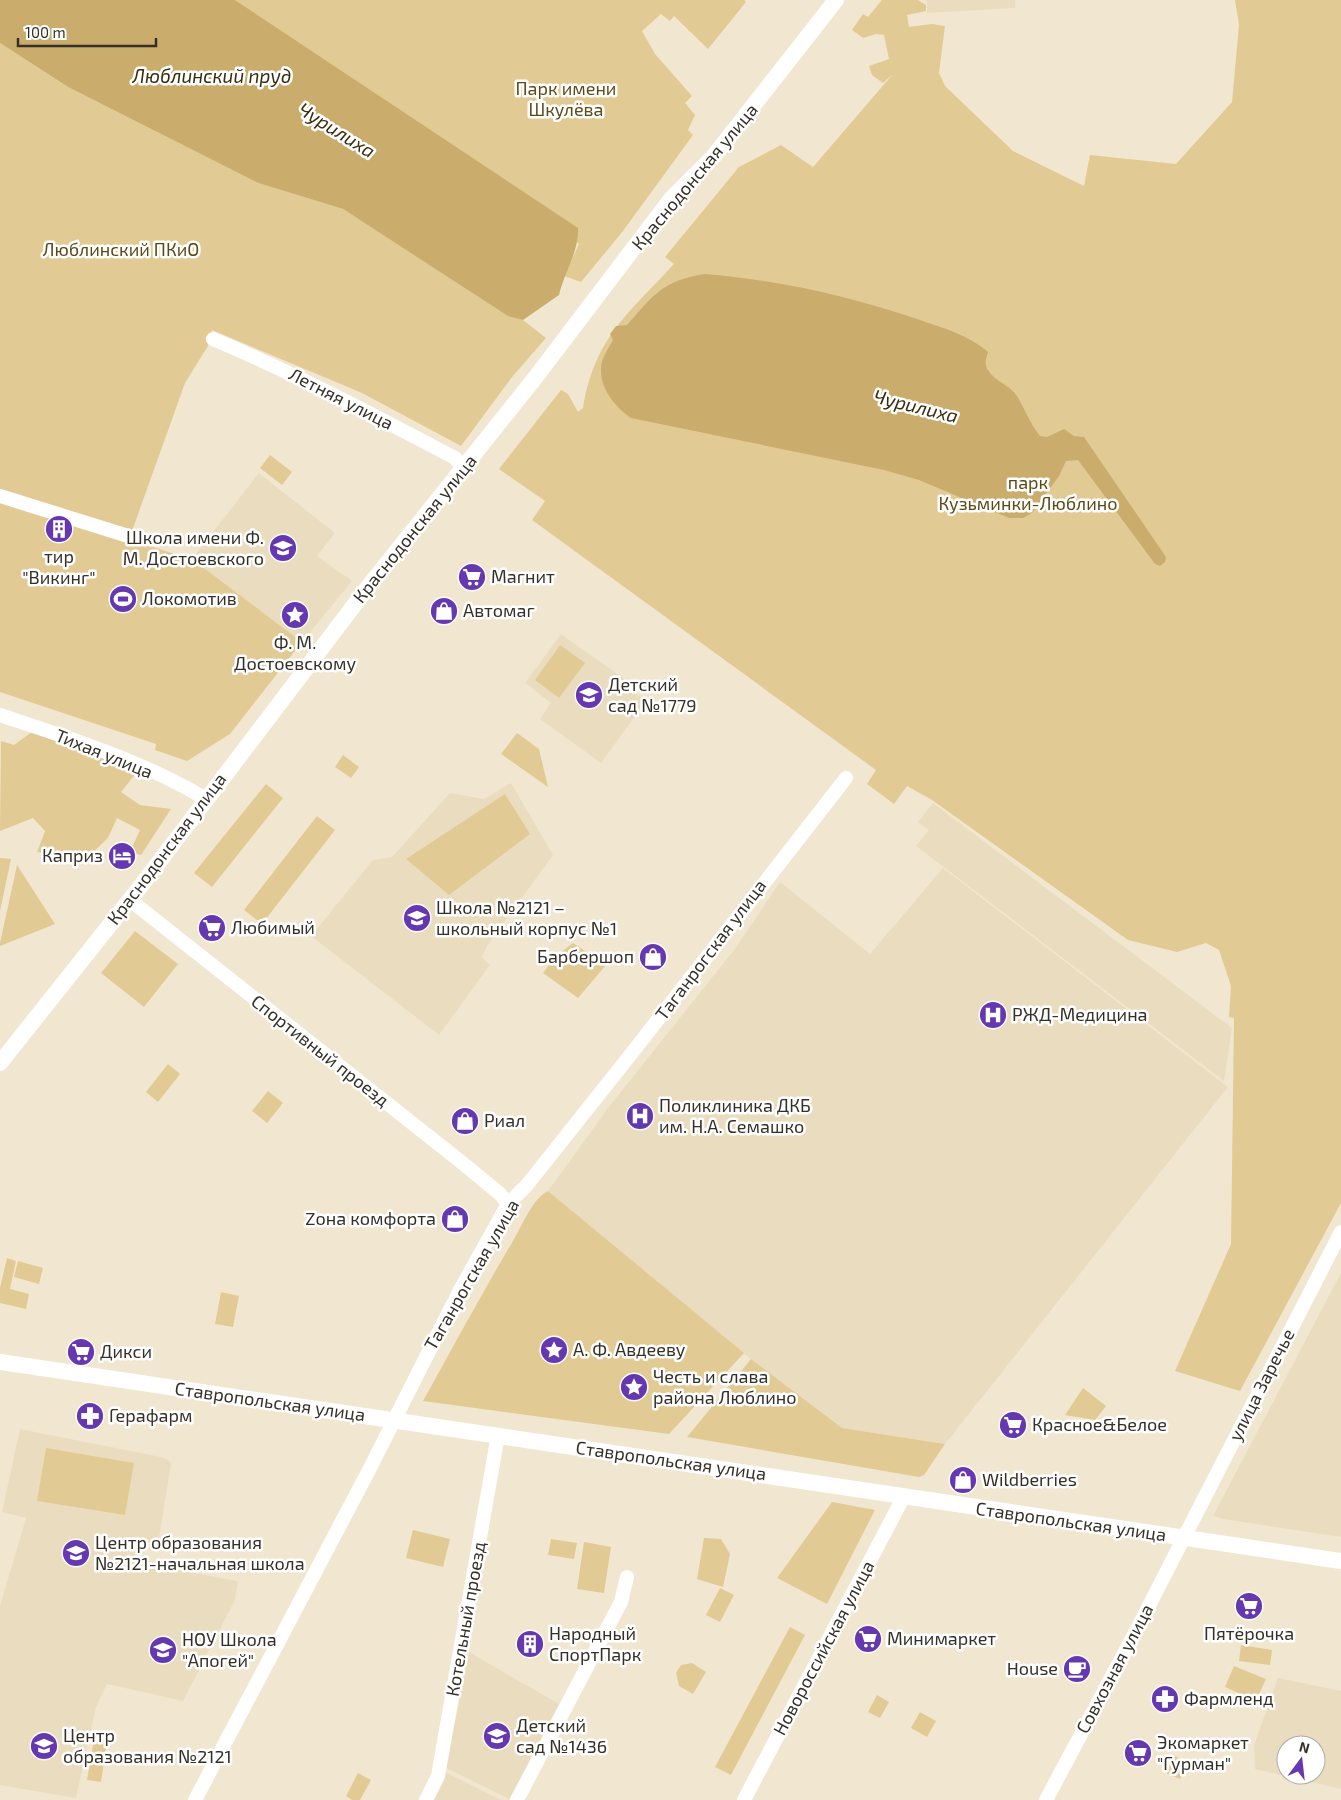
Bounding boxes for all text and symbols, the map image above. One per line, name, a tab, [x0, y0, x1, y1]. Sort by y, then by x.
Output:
scale bar	[18, 15, 155, 47]
text: 100 m	[25, 23, 66, 41]
water label: Люблинский пруд	[132, 64, 291, 87]
park label: Парк имени Шкулёва	[516, 77, 616, 120]
water label: Чурилиха	[295, 97, 380, 162]
street label: Краснодонская улица	[627, 99, 762, 254]
park label: Люблинский ПКиО	[43, 238, 199, 260]
street label: Летняя улица	[286, 362, 397, 434]
water label: Чурилиха	[872, 384, 961, 427]
street label: Краснодонская улица	[348, 450, 481, 607]
park label: парк Кузьминки-Люблино	[939, 471, 1117, 514]
building icon: тир "Викинг"	[44, 514, 74, 544]
place label: Школа имени Ф. М. Достоевского	[123, 526, 264, 569]
school or university icon: Школа имени Ф. М. Достоевского	[268, 533, 298, 563]
place label: тир "Викинг"	[22, 545, 96, 588]
supermarket icon: Магнит	[457, 562, 487, 592]
place label: Магнит	[491, 565, 555, 587]
sports icon: Локомотив	[108, 584, 138, 614]
place label: Локомотив	[142, 587, 237, 609]
shop icon: Автомаг	[429, 596, 459, 626]
place label: Автомаг	[463, 599, 535, 621]
place icon: Ф. М. Достоевскому	[280, 600, 310, 630]
place label: Ф. М. Достоевскому	[234, 631, 356, 674]
place label: Детский сад №1779	[608, 673, 697, 716]
school or university icon: Детский сад №1779	[574, 680, 604, 710]
street label: Тихая улица	[52, 724, 156, 783]
street label: Краснодонская улица	[102, 768, 230, 929]
hotel icon: Каприз	[107, 841, 137, 871]
place label: Каприз	[42, 844, 103, 866]
street label: Таганрогская улица	[650, 875, 770, 1024]
place label: Школа №2121 – школьный корпус №1	[436, 896, 617, 939]
school or university icon: Школа №2121 – школьный корпус №1	[402, 903, 432, 933]
supermarket icon: Любимый	[197, 913, 227, 943]
place label: Любимый	[231, 916, 315, 938]
shop icon: Барбершоп	[638, 942, 668, 972]
place label: Барбершоп	[537, 945, 634, 967]
street label: Спортивный проезд	[247, 990, 394, 1111]
hospital icon: РЖД-Медицина	[978, 1000, 1008, 1030]
place label: РЖД-Медицина	[1012, 1003, 1148, 1025]
place label: Поликлиника ДКБ им. Н.А. Семашко	[659, 1094, 811, 1137]
hospital icon: Поликлиника ДКБ им. Н.А. Семашко	[625, 1101, 655, 1131]
shop icon: Риал	[450, 1106, 480, 1136]
place label: Риал	[484, 1109, 525, 1131]
street label: Таганрогская улица	[419, 1195, 523, 1354]
shop icon: Zона комфорта	[440, 1204, 470, 1234]
place label: Zона комфорта	[305, 1207, 436, 1229]
street label: улица Заречье	[1223, 1325, 1299, 1444]
place icon: А. Ф. Авдееву	[539, 1335, 569, 1365]
supermarket icon: Дикси	[66, 1337, 96, 1367]
place label: А. Ф. Авдееву	[573, 1338, 686, 1360]
place label: Дикси	[100, 1340, 152, 1362]
place label: Честь и слава района Люблино	[653, 1365, 797, 1408]
place icon: Честь и слава района Люблино	[619, 1372, 649, 1402]
street label: Ставропольская улица	[173, 1377, 367, 1425]
pharmacy icon: Герафарм	[75, 1401, 105, 1431]
place label: Герафарм	[109, 1404, 192, 1426]
supermarket icon: Красное&Белое	[998, 1410, 1028, 1440]
place label: Красное&Белое	[1032, 1413, 1167, 1435]
street label: Ставропольская улица	[574, 1436, 768, 1484]
shop icon: Wildberries	[948, 1465, 978, 1495]
place label: Wildberries	[982, 1468, 1077, 1490]
street label: Ставропольская улица	[974, 1497, 1168, 1545]
place label: Центр образования №2121-начальная школа	[95, 1531, 305, 1574]
school or university icon: Центр образования №2121-начальная школа	[61, 1538, 91, 1568]
street label: Котельный проезд	[441, 1540, 489, 1698]
street label: Новороссийская улица	[768, 1556, 878, 1739]
supermarket icon: Пятёрочка	[1234, 1591, 1264, 1621]
street label: Совхозная улица	[1071, 1600, 1157, 1737]
place label: Народный СпортПарк	[549, 1622, 642, 1665]
place label: Пятёрочка	[1204, 1622, 1294, 1644]
supermarket icon: Минимаркет	[853, 1624, 883, 1654]
place label: Минимаркет	[887, 1627, 996, 1649]
place label: НОУ Школа "Апогей"	[182, 1628, 277, 1671]
building icon: Народный СпортПарк	[515, 1629, 545, 1659]
school or university icon: НОУ Школа "Апогей"	[148, 1635, 178, 1665]
cafe icon: House	[1062, 1654, 1092, 1684]
place label: House	[1007, 1657, 1058, 1679]
pharmacy icon: Фармленд	[1150, 1684, 1180, 1714]
place label: Фармленд	[1184, 1687, 1274, 1709]
place label: Детский сад №1436	[516, 1714, 607, 1757]
school or university icon: Детский сад №1436	[482, 1721, 512, 1751]
place label: Центр образования №2121	[63, 1724, 232, 1767]
school or university icon: Центр образования №2121	[29, 1731, 59, 1761]
place label: Экомаркет "Гурман"	[1157, 1731, 1249, 1774]
north arrow	[1276, 1735, 1326, 1785]
text: N	[1297, 1737, 1312, 1756]
supermarket icon: Экомаркет "Гурман"	[1123, 1738, 1153, 1768]

